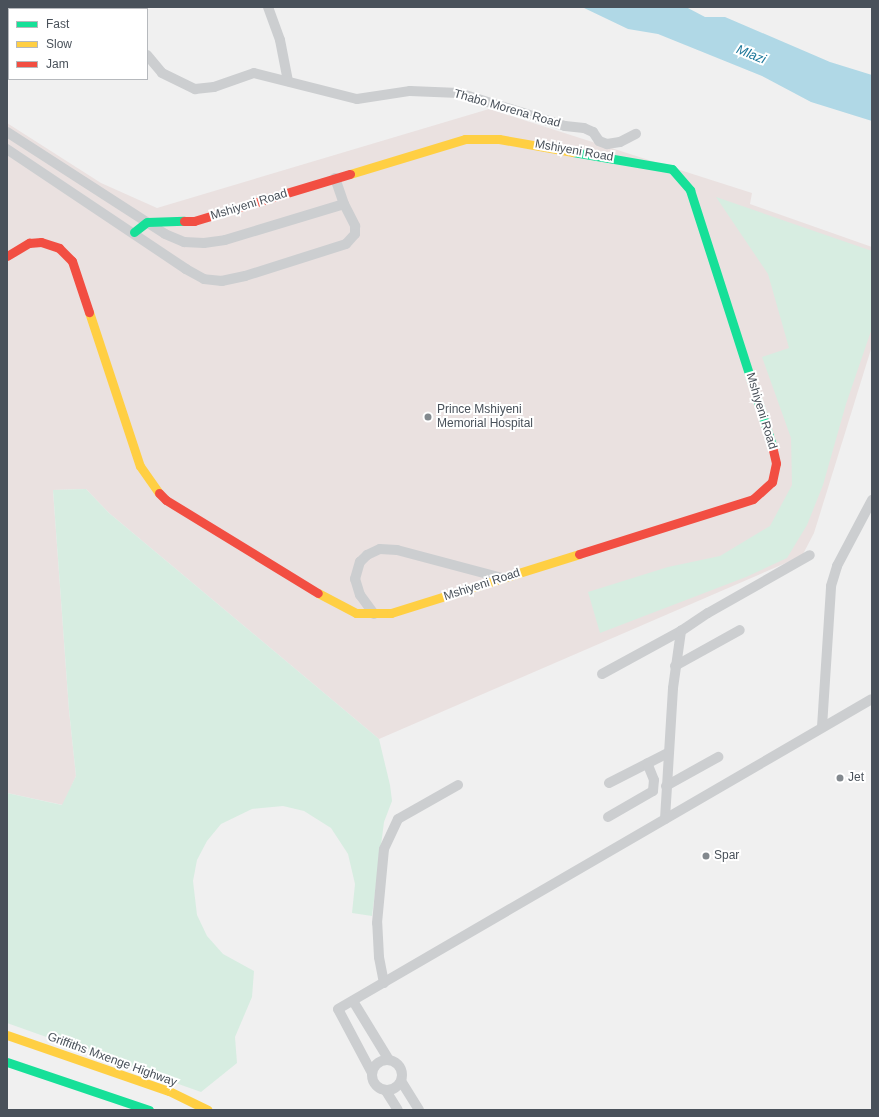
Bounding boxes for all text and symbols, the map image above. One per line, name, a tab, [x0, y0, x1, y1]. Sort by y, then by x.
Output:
legend	[8, 8, 148, 80]
text: Fast	[46, 17, 69, 31]
text: Slow	[46, 37, 72, 51]
water label: Mlazi	[734, 42, 768, 68]
text: Jam	[46, 57, 69, 71]
street label: Thabo Morena Road	[452, 87, 562, 131]
street label: Mshiyeni Road	[534, 137, 614, 165]
street label: Mshiyeni Road	[209, 187, 289, 223]
street label: Mshiyeni Road	[743, 371, 779, 451]
place label: Prince Mshiyeni Memorial Hospital	[437, 403, 533, 431]
marker: Prince Mshiyeni Memorial Hospital	[422, 411, 434, 423]
street label: Mshiyeni Road	[442, 566, 522, 604]
place label: Jet	[848, 771, 864, 785]
marker: Jet	[835, 773, 845, 783]
place label: Spar	[714, 849, 739, 863]
marker: Spar	[701, 851, 711, 861]
street label: Griffiths Mxenge Highway	[45, 1030, 179, 1090]

